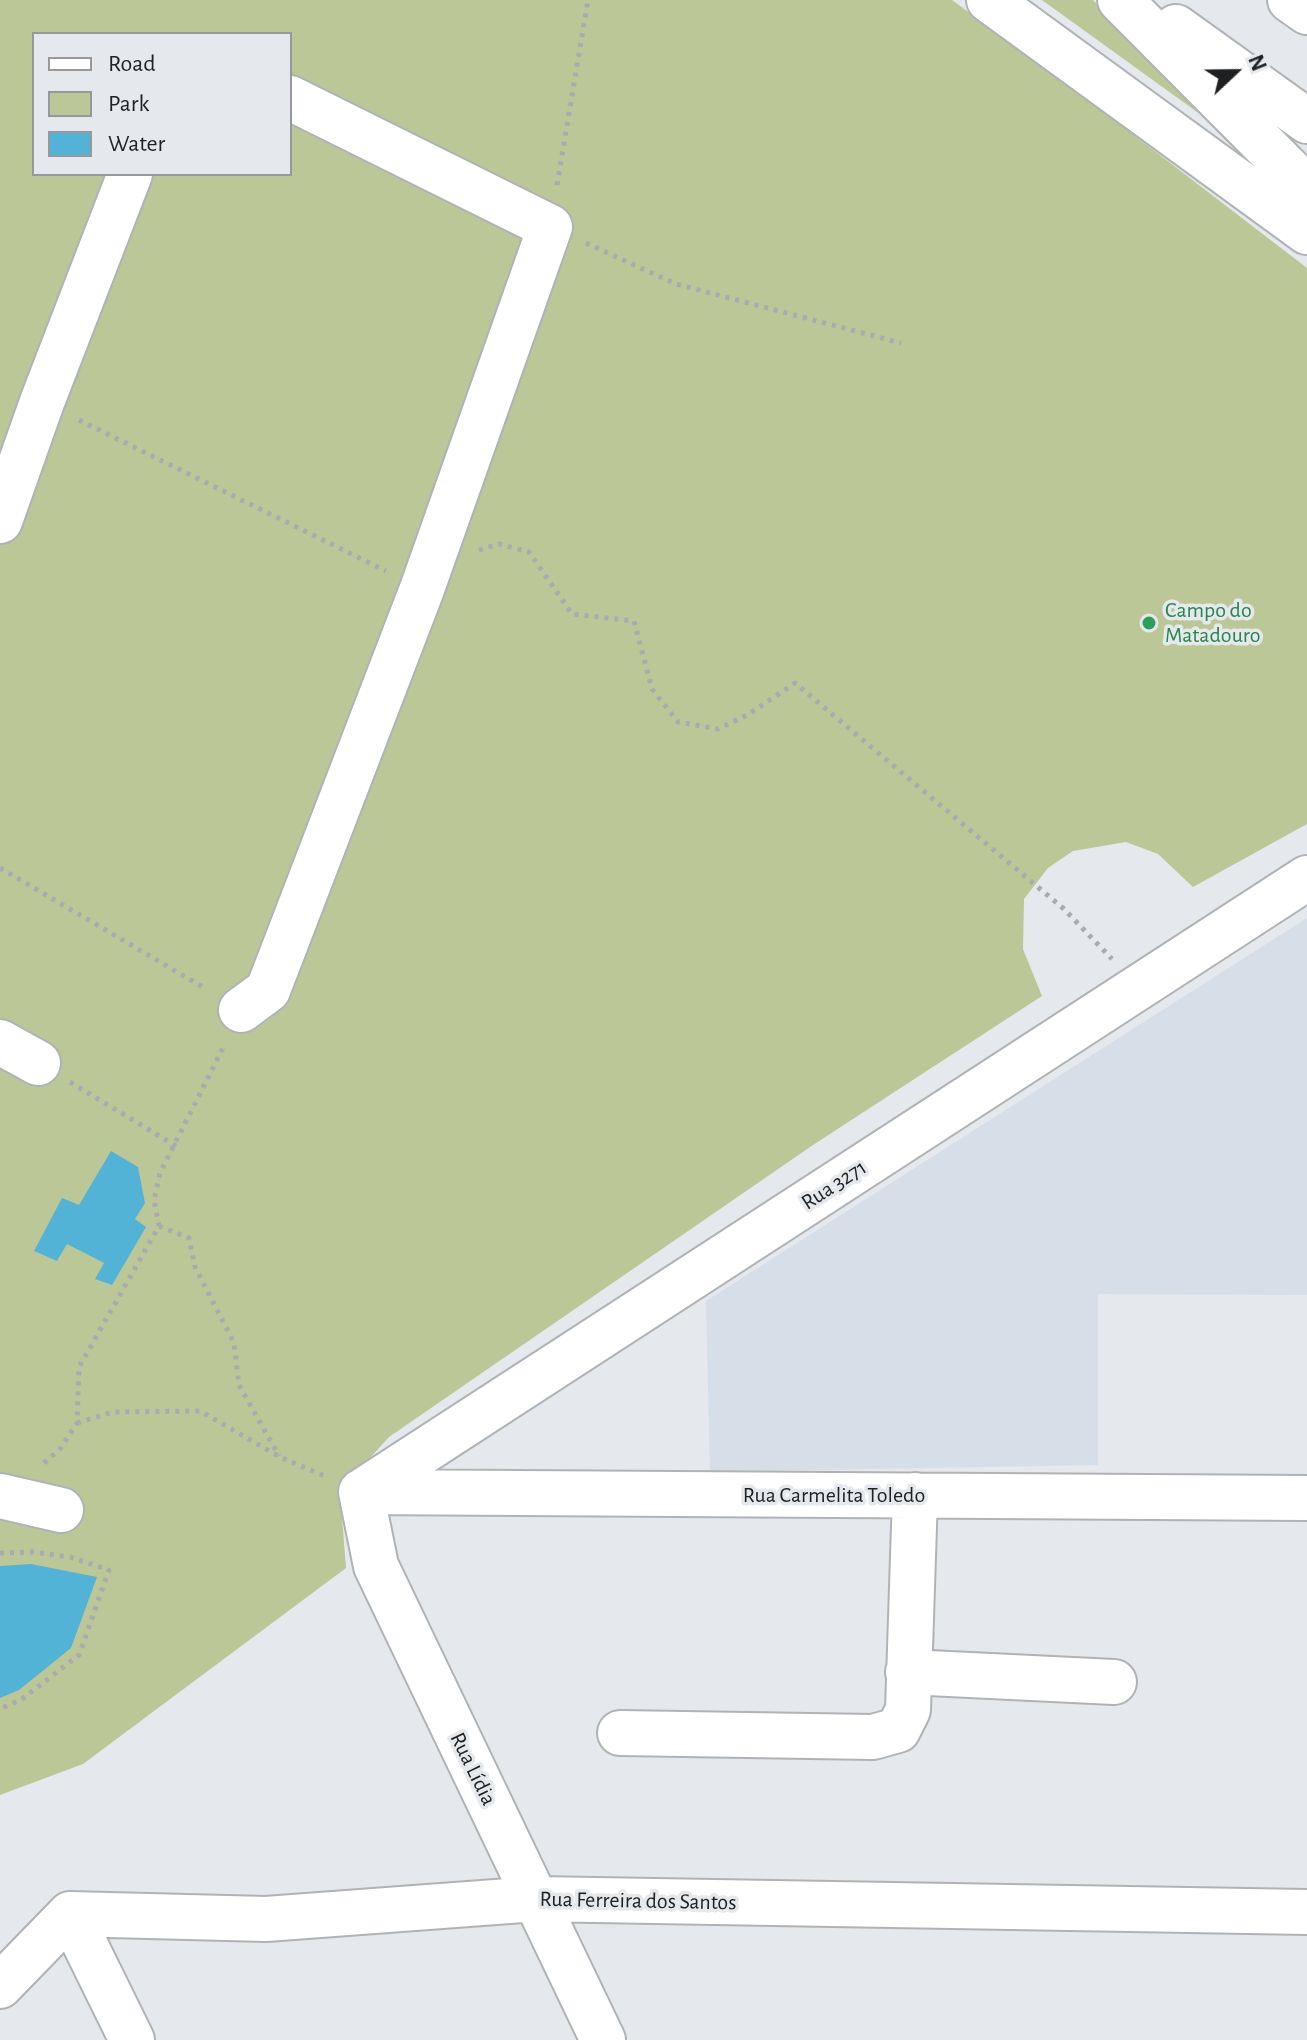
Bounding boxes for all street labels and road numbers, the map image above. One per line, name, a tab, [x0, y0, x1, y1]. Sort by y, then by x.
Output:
street label: Rua 3271	[796, 1154, 872, 1216]
street label: Rua Carmelita Toledo	[743, 1482, 925, 1508]
street label: Rua Lídia	[444, 1728, 502, 1810]
street label: Rua Ferreira dos Santos	[539, 1886, 737, 1916]

